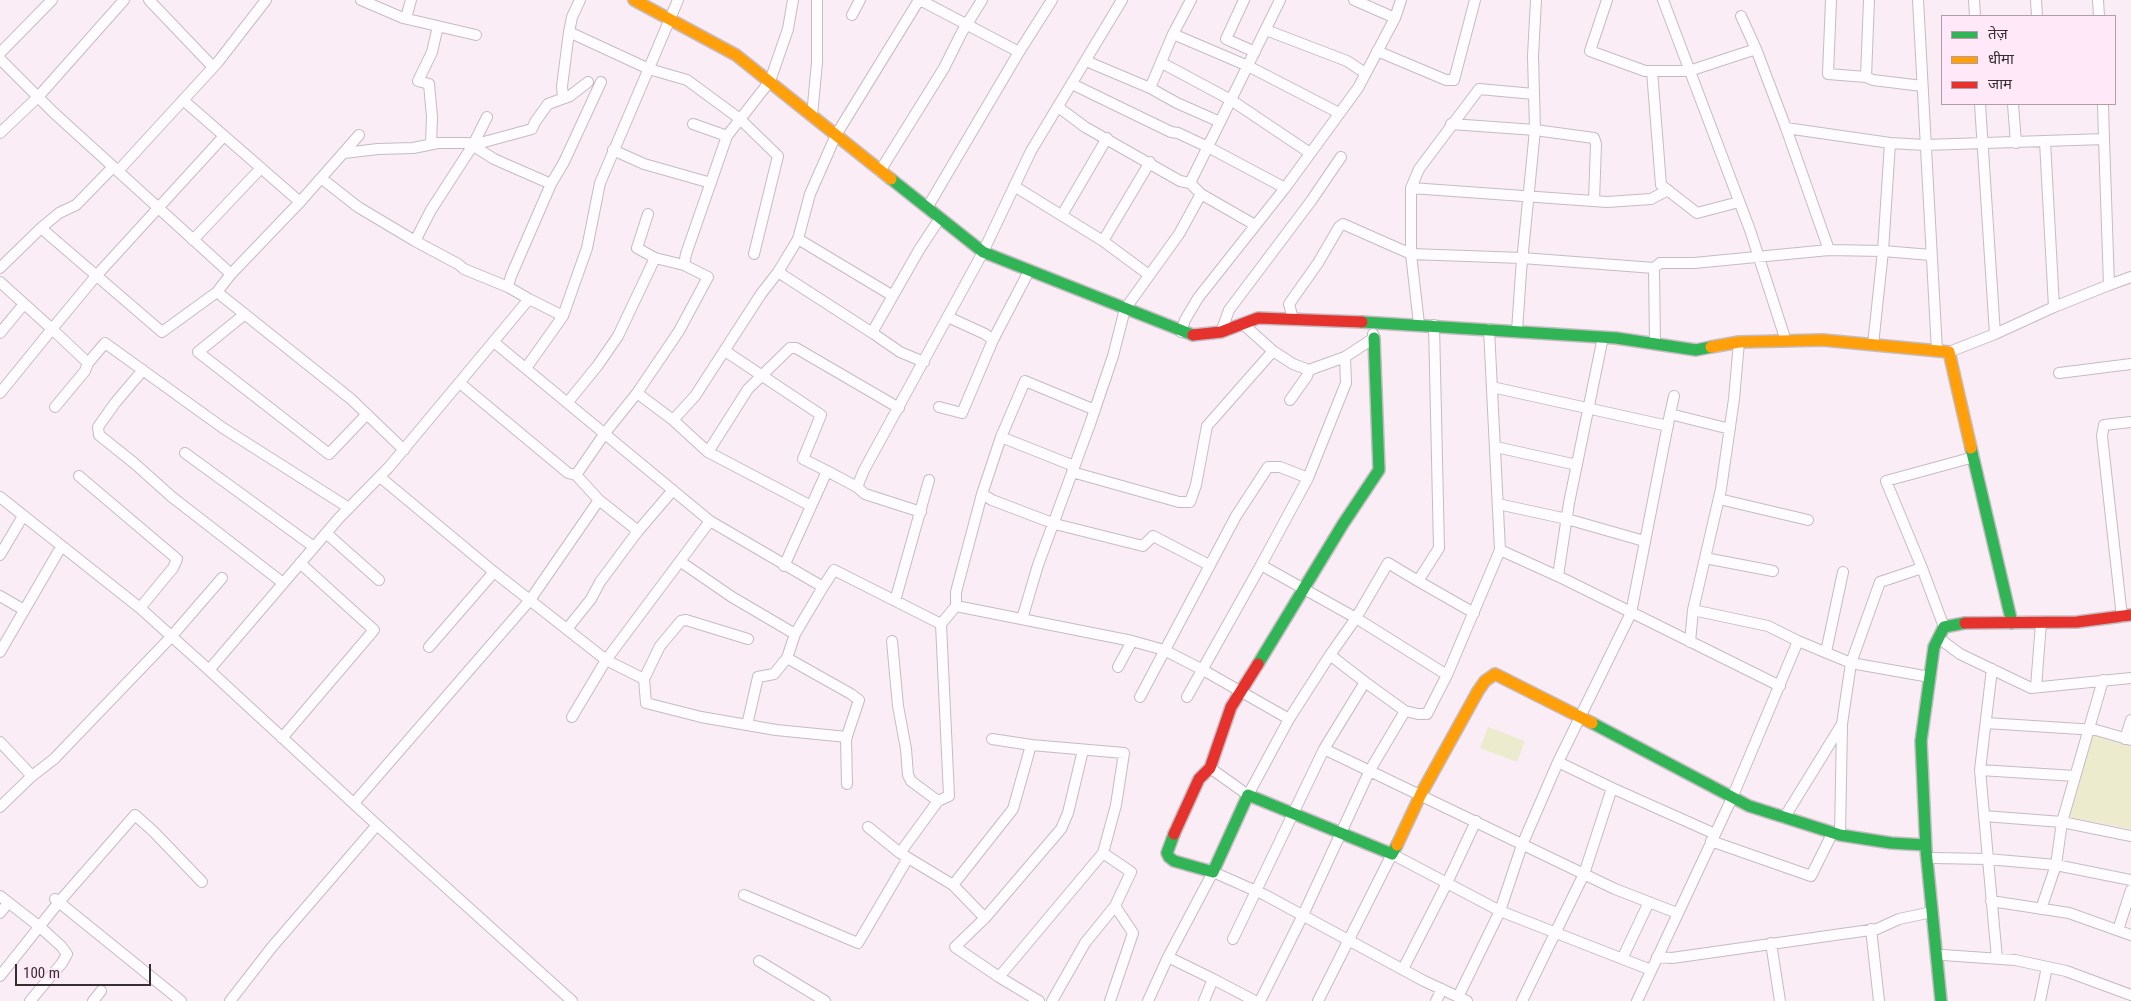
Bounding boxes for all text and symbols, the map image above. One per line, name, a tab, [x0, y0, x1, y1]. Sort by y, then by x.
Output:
legend	[1941, 15, 2116, 105]
text: तेज़	[1988, 25, 2008, 43]
text: धीमा	[1988, 50, 2014, 68]
text: जाम	[1988, 75, 2012, 93]
scale bar	[18, 954, 154, 986]
text: 100 m	[23, 964, 60, 982]

